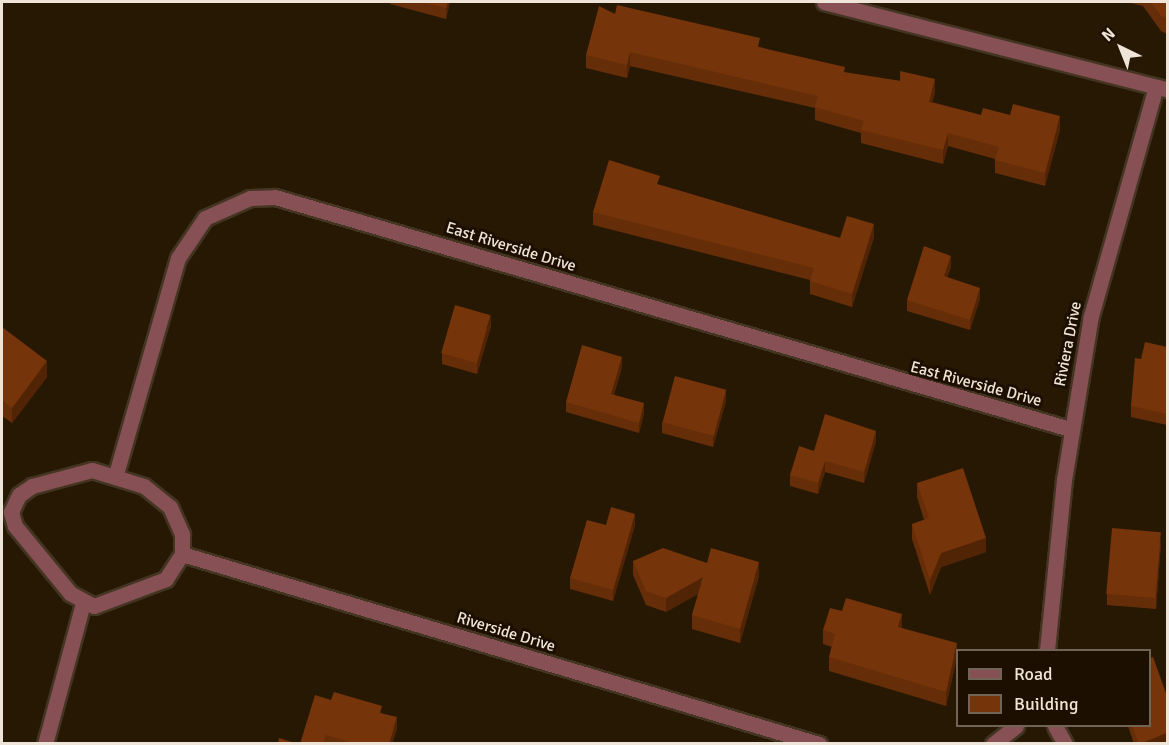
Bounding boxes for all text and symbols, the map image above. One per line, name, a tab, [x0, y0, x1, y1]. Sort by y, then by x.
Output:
north arrow	[1091, 18, 1151, 78]
text: N	[1098, 24, 1120, 46]
street label: East Riverside Drive	[444, 218, 578, 276]
street label: Riviera Drive	[1050, 300, 1086, 388]
street label: East Riverside Drive	[908, 357, 1044, 411]
street label: Riverside Drive	[454, 608, 558, 656]
legend	[956, 649, 1151, 727]
text: Road	[1014, 663, 1053, 685]
text: Building	[1014, 693, 1078, 715]

